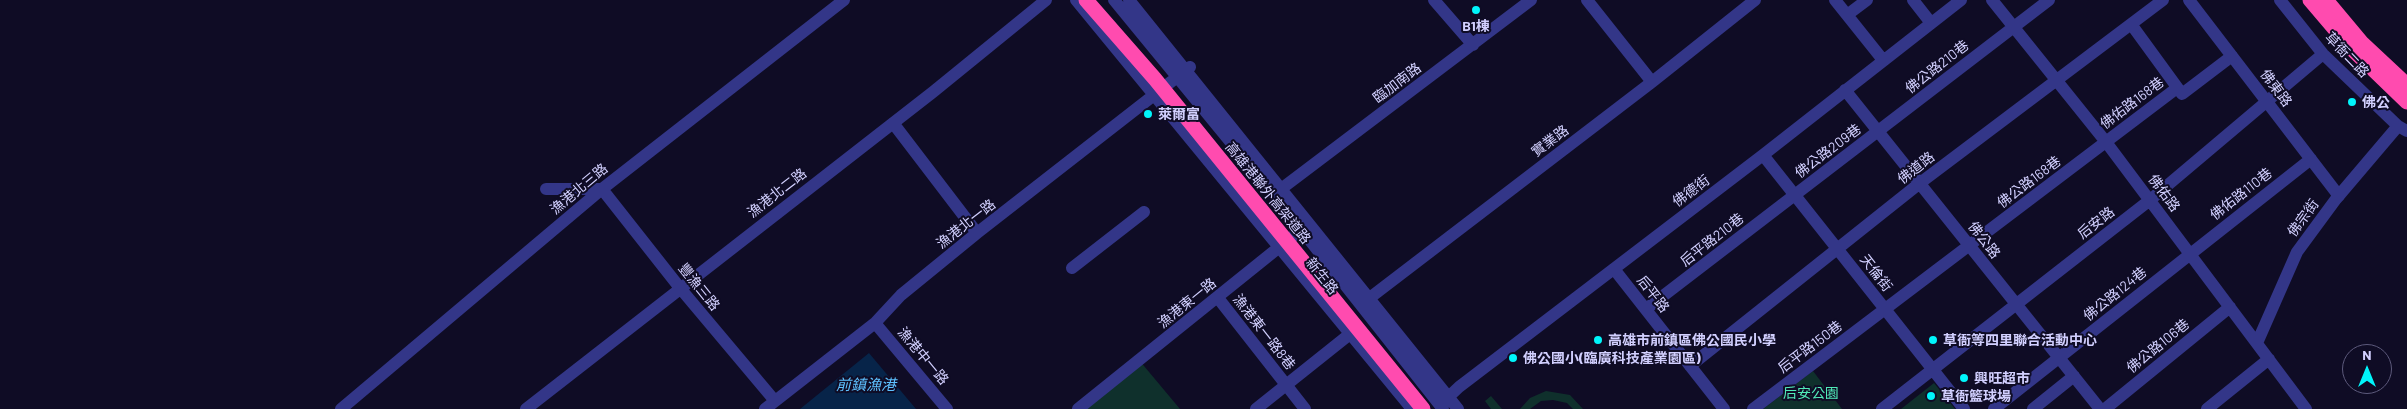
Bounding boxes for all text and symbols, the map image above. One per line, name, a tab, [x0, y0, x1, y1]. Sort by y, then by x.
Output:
marker: B1棟	[1470, 4, 1482, 16]
place label: B1棟	[1462, 18, 1490, 34]
street label: 草衙二路	[2322, 29, 2372, 81]
street label: 佛公路210巷	[1902, 37, 1972, 97]
street label: 臨加南路	[1370, 59, 1424, 107]
street label: 佛東路	[2257, 66, 2295, 110]
street label: 佛佑路168巷	[2097, 74, 2167, 132]
place label: 佛公	[2362, 94, 2390, 110]
marker: 佛公	[2346, 96, 2358, 108]
place label: 萊爾富	[1158, 106, 1200, 122]
marker: 萊爾富	[1142, 108, 1154, 120]
street label: 佛公路209巷	[1792, 121, 1864, 181]
street label: 實業路	[1528, 122, 1572, 160]
street label: 高雄港聯外高架道路	[1222, 139, 1314, 247]
street label: 佛道路	[1894, 148, 1938, 188]
street label: 佛公路168巷	[1994, 153, 2064, 211]
street label: 漁港北三路	[547, 160, 611, 218]
street label: 漁港北二路	[744, 165, 810, 221]
street label: 佛佑路110巷	[2207, 165, 2275, 223]
street label: 佛佑路	[2145, 171, 2183, 215]
street label: 佛德街	[1669, 172, 1713, 210]
street label: 漁港北一路	[933, 196, 999, 252]
street label: 佛宗街	[2284, 196, 2322, 240]
street label: 后安路	[2074, 203, 2118, 243]
street label: 后平路210巷	[1677, 210, 1747, 270]
street label: 佛公路	[1964, 218, 2004, 262]
street label: 天倫街	[1856, 251, 1896, 295]
street label: 新生路	[1302, 254, 1342, 298]
street label: 豐漁三路	[675, 260, 723, 314]
street label: 佛公路124巷	[2080, 264, 2150, 324]
street label: 后平路	[1633, 272, 1673, 316]
street label: 漁港東一路	[1155, 274, 1219, 332]
street label: 漁港東一路8巷	[1229, 291, 1299, 373]
street label: 佛公路106巷	[2123, 316, 2193, 376]
street label: 后平路150巷	[1775, 317, 1845, 377]
street label: 漁港中一路	[894, 324, 952, 388]
place label: 高雄市前鎮區佛公國民小學	[1608, 332, 1776, 348]
place label: 草衙等四里聯合活動中心	[1943, 332, 2097, 348]
marker: 高雄市前鎮區佛公國民小學	[1592, 334, 1604, 346]
marker: 草衙等四里聯合活動中心	[1927, 334, 1939, 346]
north arrow	[2342, 344, 2392, 394]
text: N	[2362, 346, 2372, 363]
place label: 佛公國小(臨廣科技產業園區)	[1523, 350, 1701, 366]
marker: 佛公國小(臨廣科技產業園區)	[1507, 352, 1519, 364]
place label: 興旺超市	[1974, 370, 2030, 386]
marker: 興旺超市	[1958, 372, 1970, 384]
water label: 前鎮漁港	[836, 376, 896, 394]
park label: 后安公園	[1783, 385, 1839, 401]
place label: 草衙籃球場	[1941, 388, 2011, 404]
marker: 草衙籃球場	[1925, 390, 1937, 402]

